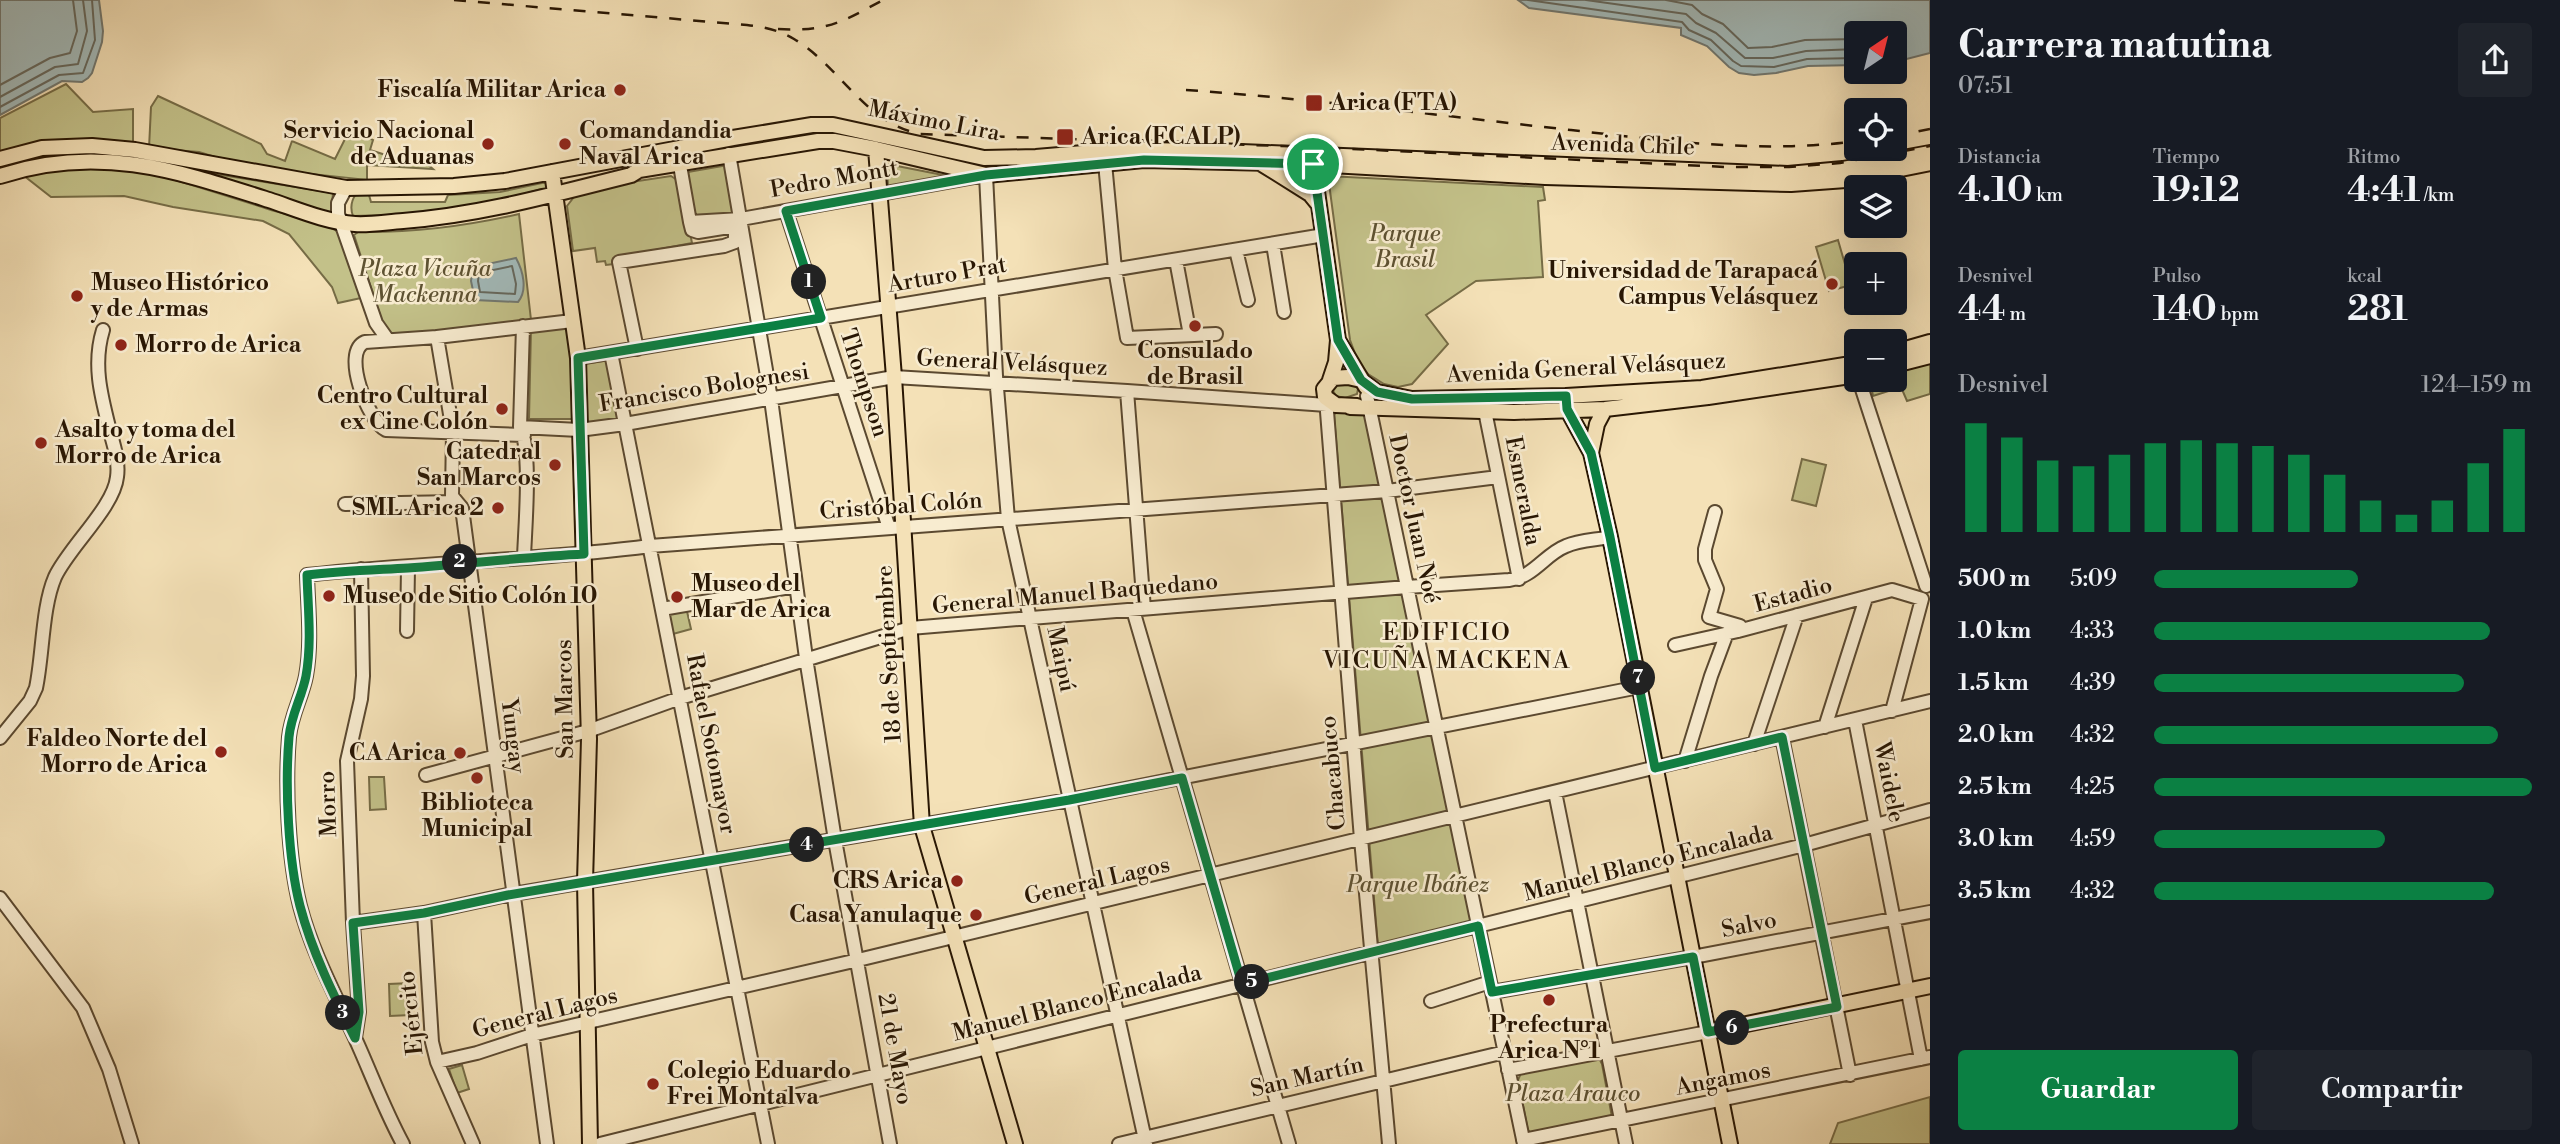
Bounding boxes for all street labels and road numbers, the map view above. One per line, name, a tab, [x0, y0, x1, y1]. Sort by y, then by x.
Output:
street label: Máximo Lira	[866, 95, 1002, 148]
street label: Avenida Chile	[1550, 128, 1695, 161]
street label: Pedro Montt	[768, 154, 900, 204]
street label: Arturo Prat	[884, 251, 1009, 299]
street label: Thompson	[833, 325, 895, 441]
street label: General Velásquez	[916, 344, 1108, 382]
street label: Avenida General Velásquez	[1445, 347, 1726, 389]
street label: Francisco Bolognesi	[597, 358, 811, 418]
street label: Doctor Juan Noé	[1382, 432, 1446, 606]
street label: Esmeralda	[1499, 434, 1547, 548]
street label: Cristóbal Colón	[819, 486, 984, 526]
street label: 18 de Septiembre	[870, 564, 908, 744]
street label: General Manuel Baquedano	[931, 568, 1219, 620]
street label: Estadio	[1751, 571, 1835, 619]
street label: Maipú	[1040, 624, 1082, 694]
street label: San Marcos	[550, 639, 580, 759]
street label: Rafael Sotomayor	[680, 651, 742, 837]
street label: Yungay	[494, 696, 532, 776]
street label: Chacabuco	[1314, 714, 1352, 832]
street label: Waidele	[1867, 738, 1911, 825]
street label: Morro	[313, 770, 343, 838]
street label: Manuel Blanco Encalada	[1521, 818, 1776, 907]
street label: General Lagos	[1021, 851, 1173, 911]
street label: Salvo	[1719, 906, 1779, 944]
street label: Manuel Blanco Encalada	[950, 958, 1205, 1047]
street label: Ejército	[393, 970, 429, 1056]
street label: General Lagos	[469, 981, 621, 1045]
street label: 21 de Mayo	[871, 991, 919, 1107]
street label: San Martín	[1248, 1050, 1367, 1104]
street label: Angamos	[1672, 1056, 1773, 1102]

